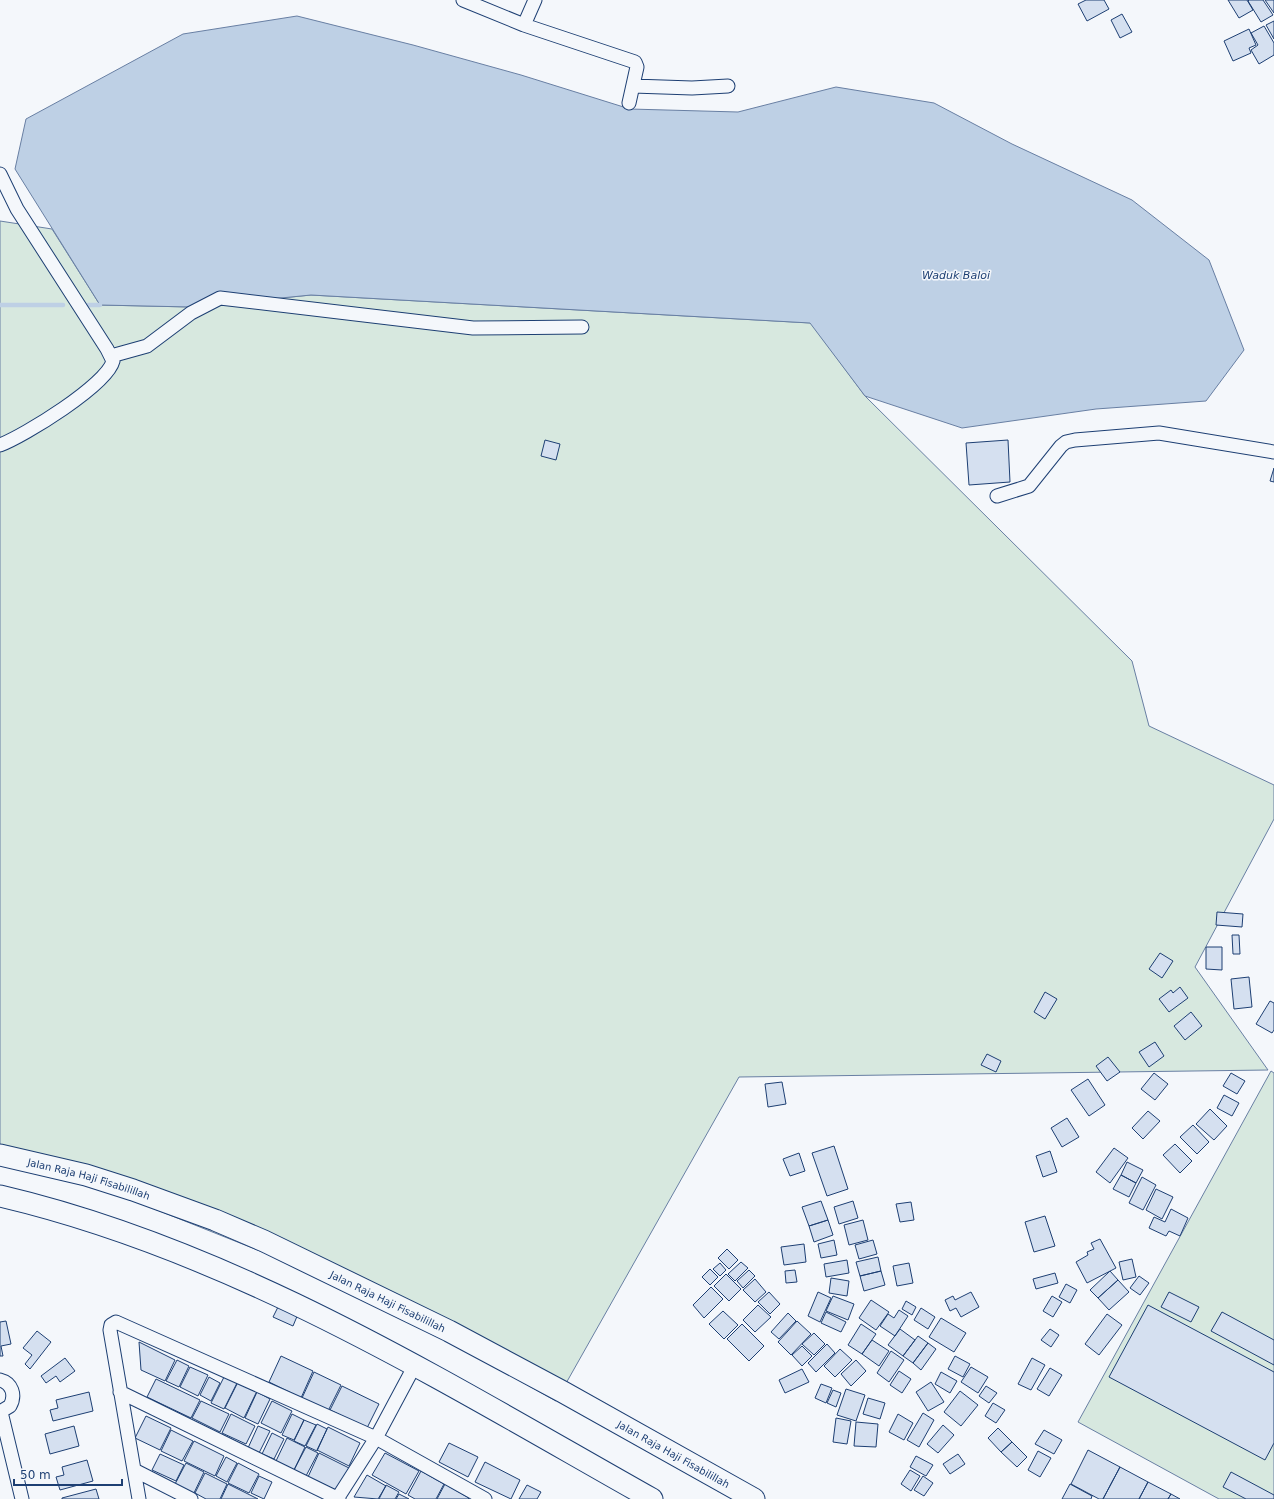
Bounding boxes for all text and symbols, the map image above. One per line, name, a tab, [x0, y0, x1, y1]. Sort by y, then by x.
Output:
water label: Waduk Baloi	[922, 269, 990, 282]
street label: Jalan Raja Haji Fisabilillah	[26, 1156, 152, 1201]
street label: Jalan Raja Haji Fisabilillah	[328, 1268, 447, 1334]
street label: Jalan Raja Haji Fisabilillah	[615, 1418, 732, 1490]
scale bar	[14, 1461, 122, 1487]
text: 50 m	[20, 1468, 51, 1482]

